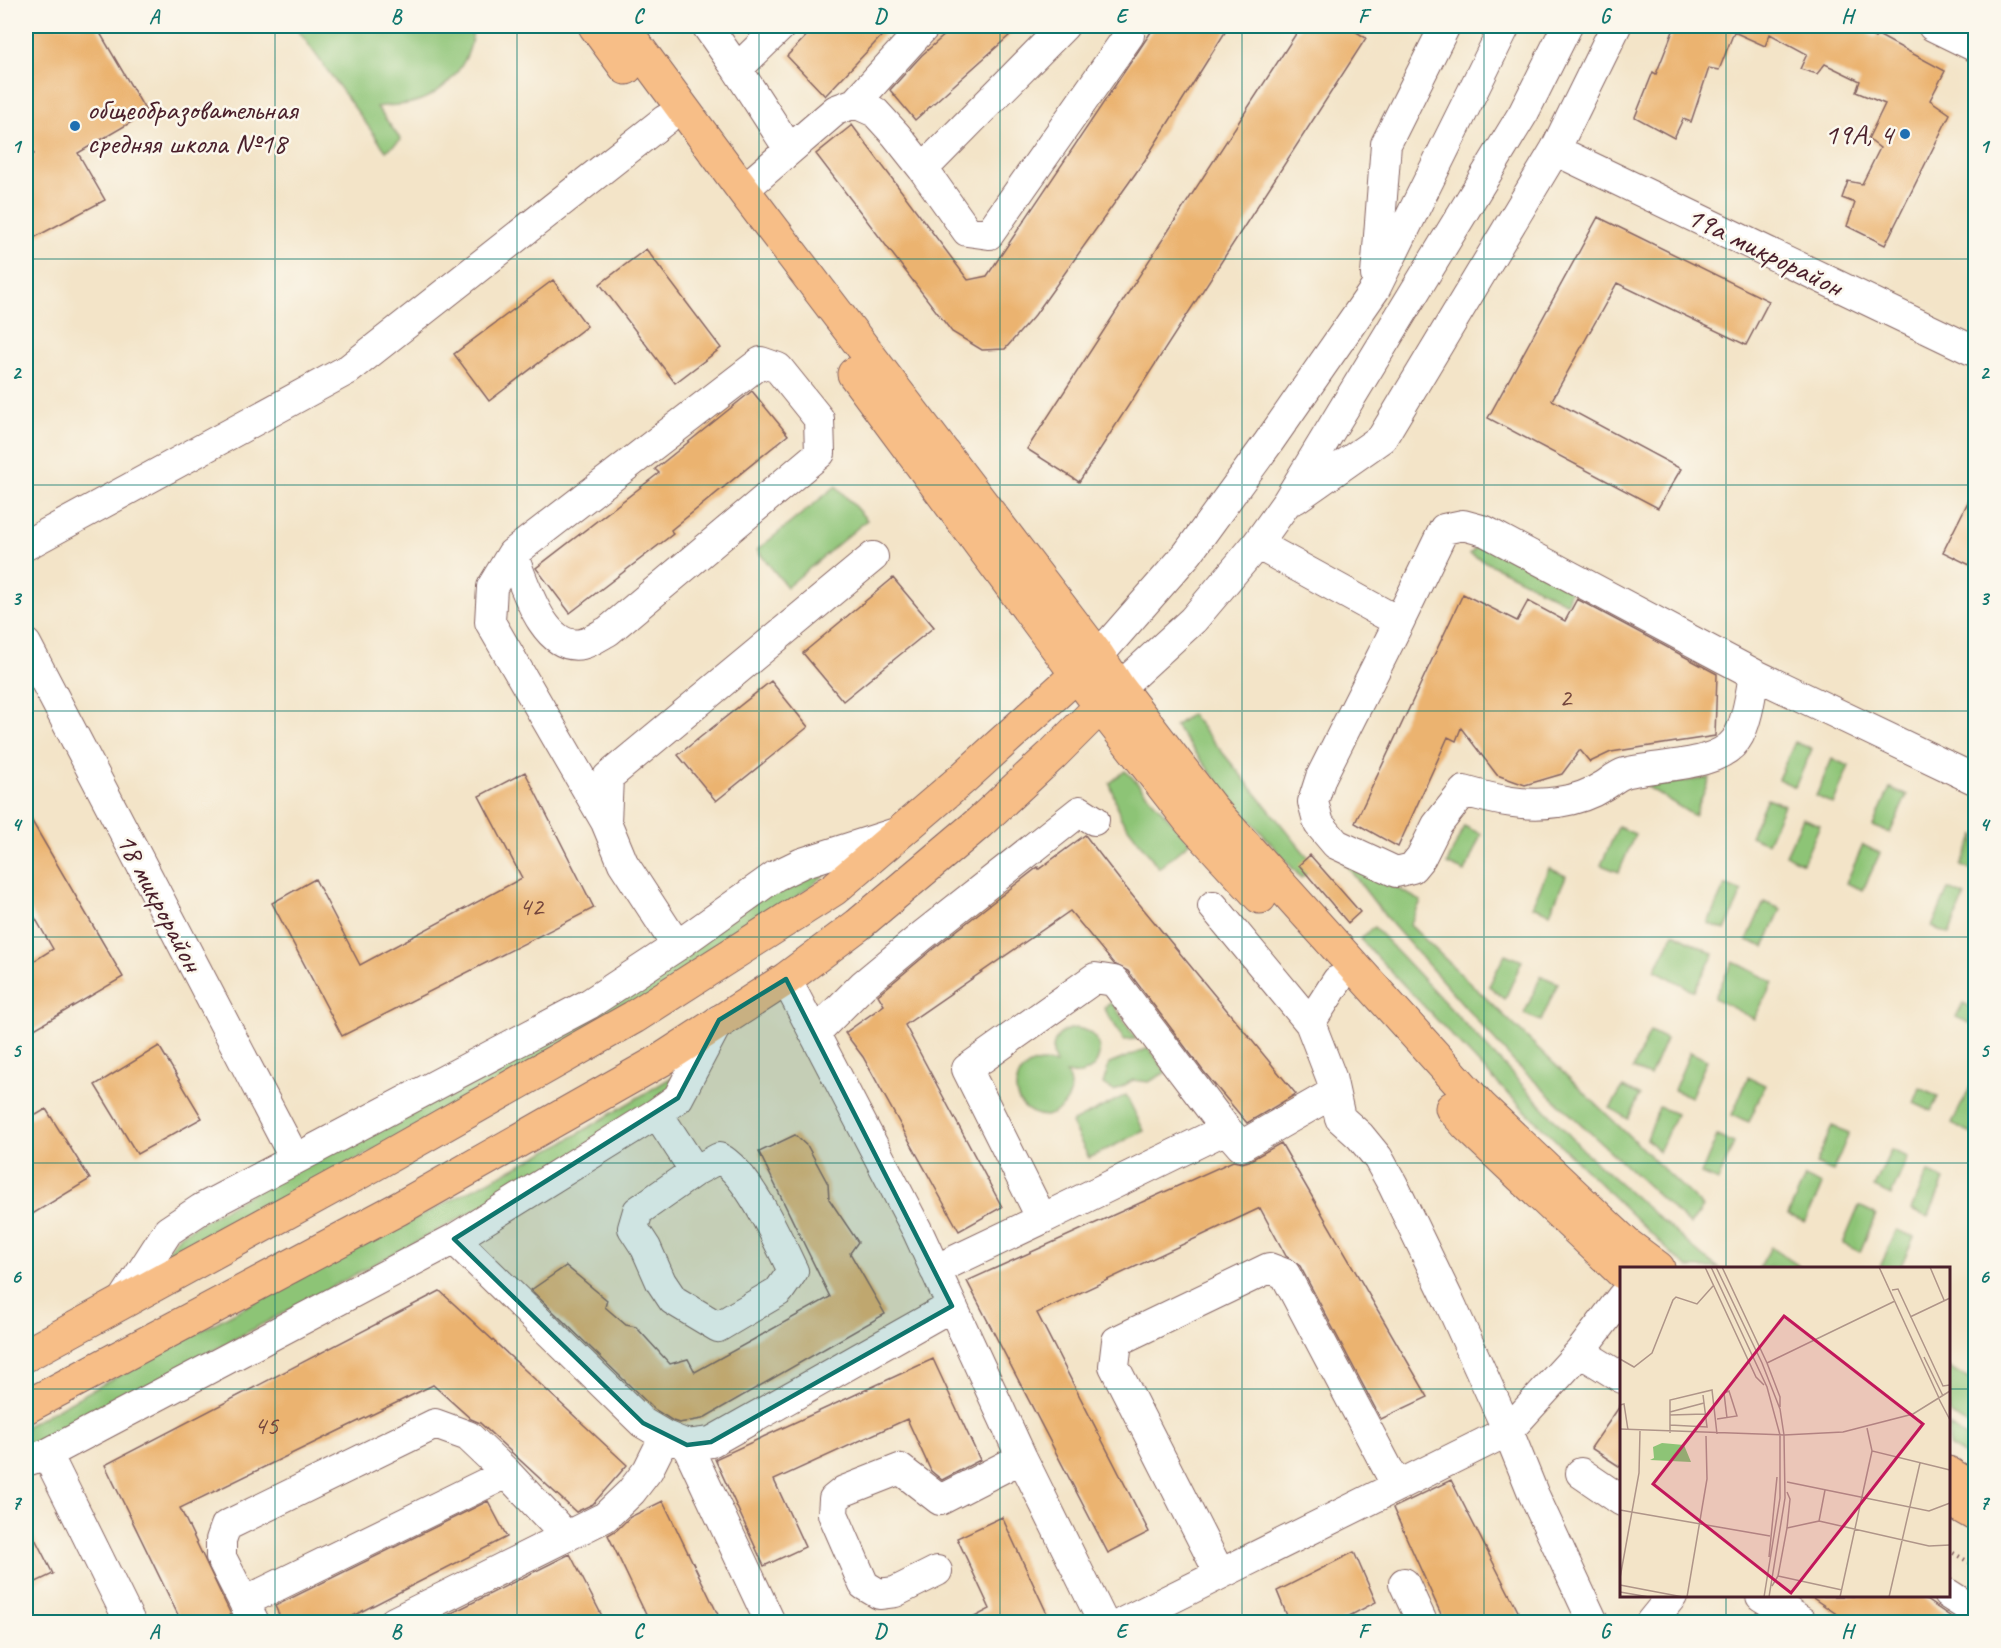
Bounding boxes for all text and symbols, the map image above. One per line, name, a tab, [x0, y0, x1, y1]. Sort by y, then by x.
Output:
text: A	[149, 4, 161, 29]
text: B	[391, 4, 403, 29]
text: C	[633, 4, 645, 29]
text: D	[874, 4, 888, 29]
text: E	[1116, 4, 1130, 29]
text: F	[1358, 4, 1372, 29]
text: G	[1600, 4, 1613, 29]
text: H	[1841, 4, 1856, 29]
place label: общеобразовательная средняя школа №18	[87, 90, 300, 162]
place label: 19А, 4	[1824, 115, 1895, 153]
marker: общеобразовательная средняя школа №18	[68, 119, 82, 133]
marker: 19А, 4	[1898, 127, 1912, 141]
text: 1	[12, 134, 23, 159]
text: 1	[1980, 134, 1991, 159]
street label: 19а микрорайон	[1681, 197, 1851, 306]
text: 2	[12, 360, 23, 385]
text: 2	[1980, 360, 1991, 385]
text: 3	[12, 586, 23, 611]
text: 3	[1980, 586, 1991, 611]
house number: 2	[1559, 680, 1573, 714]
text: 4	[12, 812, 24, 837]
text: 4	[1980, 812, 1992, 837]
street label: 18 микрорайон	[108, 826, 213, 980]
house number: 42	[519, 889, 545, 923]
text: 5	[12, 1038, 23, 1063]
text: 5	[1980, 1038, 1991, 1063]
text: 6	[11, 1264, 22, 1289]
text: 6	[1979, 1264, 1990, 1289]
inset map	[1620, 1267, 1950, 1597]
house number: 45	[254, 1408, 280, 1442]
text: 7	[12, 1490, 23, 1515]
text: 7	[1980, 1490, 1991, 1515]
text: A	[149, 1619, 161, 1644]
text: B	[391, 1619, 403, 1644]
text: C	[633, 1619, 645, 1644]
text: D	[874, 1619, 888, 1644]
text: E	[1116, 1619, 1130, 1644]
text: F	[1358, 1619, 1372, 1644]
text: G	[1600, 1619, 1613, 1644]
text: H	[1841, 1619, 1856, 1644]

